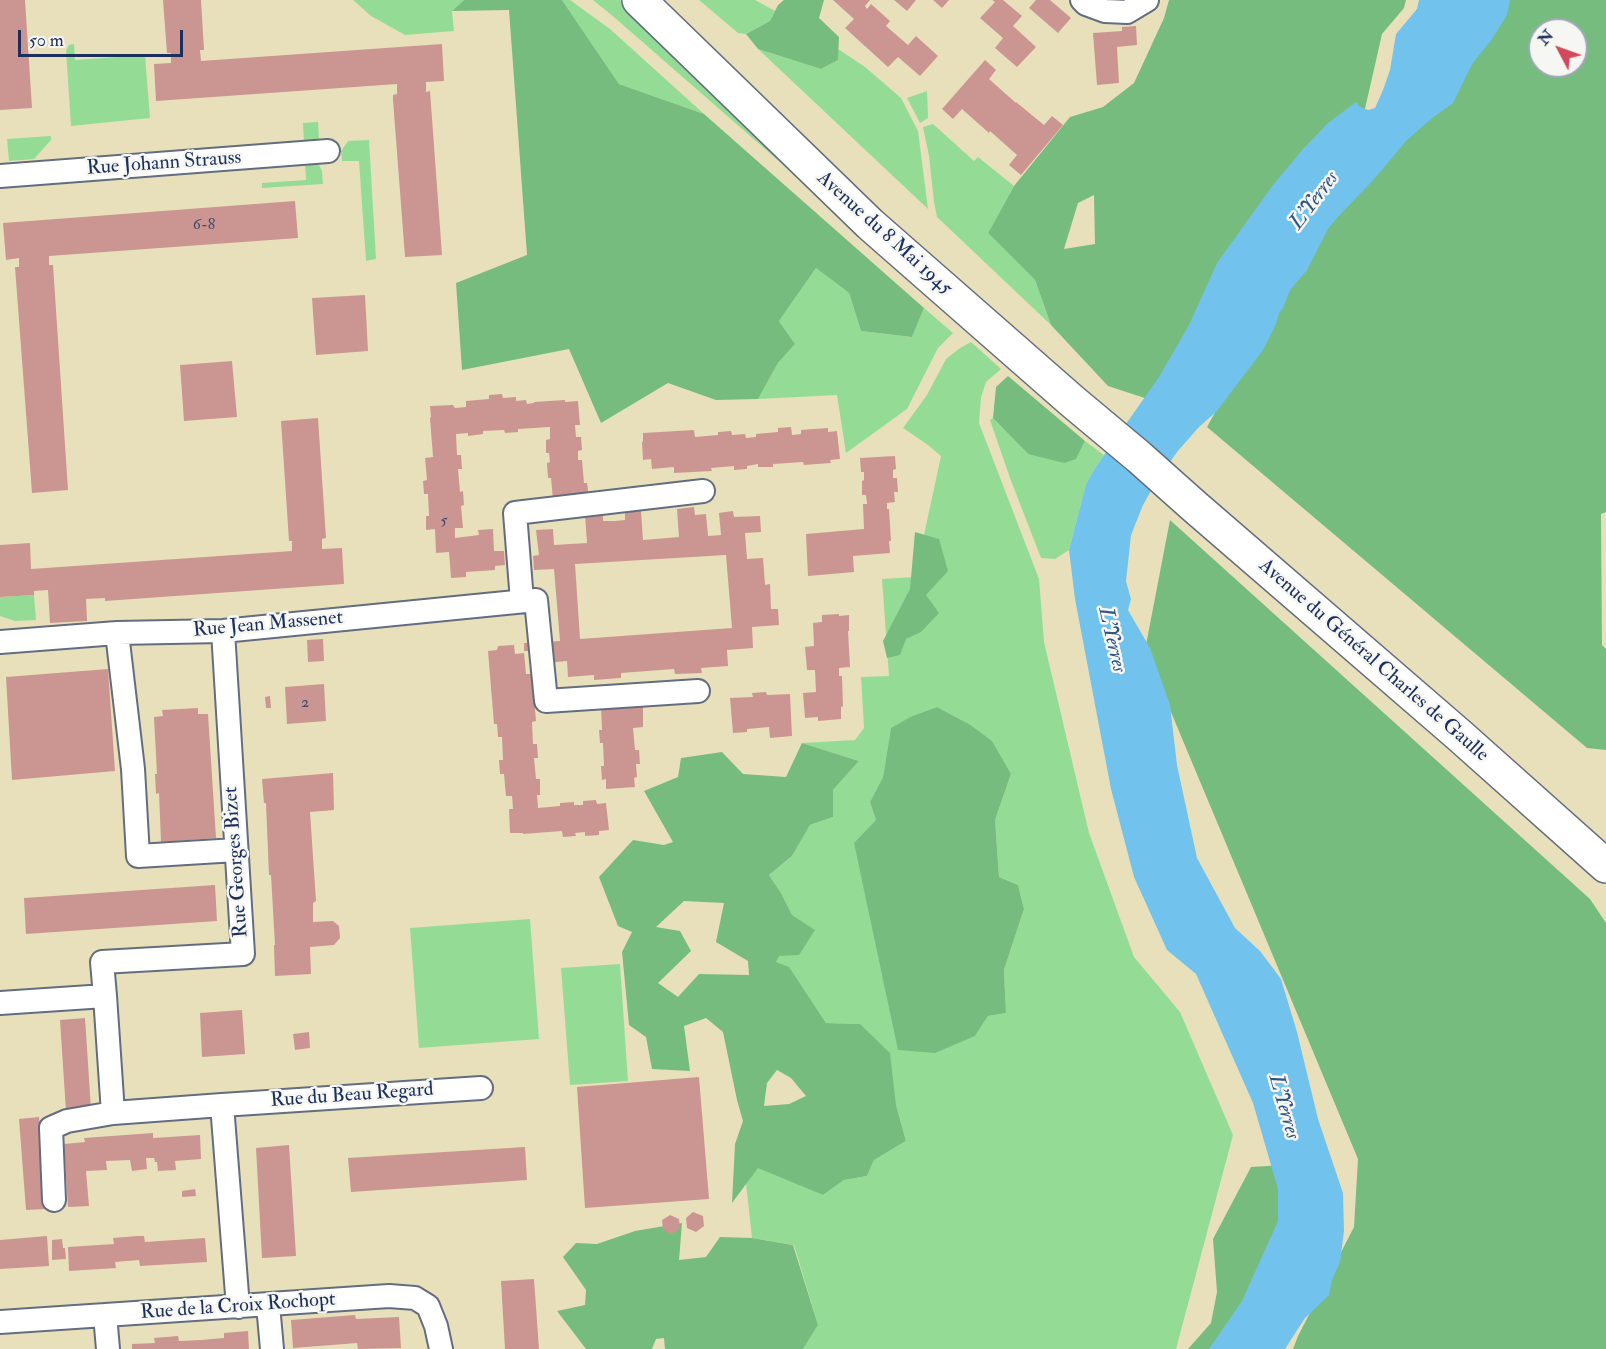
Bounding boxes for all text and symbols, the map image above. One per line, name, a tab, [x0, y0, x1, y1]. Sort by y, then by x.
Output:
scale bar	[21, 18, 186, 56]
north arrow	[1528, 18, 1588, 78]
text: N	[1534, 26, 1558, 49]
text: 50 m	[29, 29, 64, 52]
street label: Rue Johann Strauss	[86, 147, 242, 181]
street label: Avenue du 8 Mai 1945	[811, 167, 957, 301]
water label: L'Yerres	[1285, 167, 1345, 235]
house number: 6-8	[193, 216, 215, 236]
house number: 5	[440, 512, 448, 532]
street label: Avenue du Général Charles de Gaulle	[1253, 555, 1493, 767]
water label: L'Yerres	[1091, 605, 1131, 675]
street label: Rue Jean Massenet	[192, 606, 344, 644]
house number: 2	[301, 694, 309, 714]
street label: Rue Georges Bizet	[220, 786, 254, 938]
water label: L'Yerres	[1262, 1072, 1304, 1142]
street label: Rue du Beau Regard	[270, 1078, 434, 1114]
street label: Rue de la Croix Rochopt	[140, 1288, 336, 1326]

